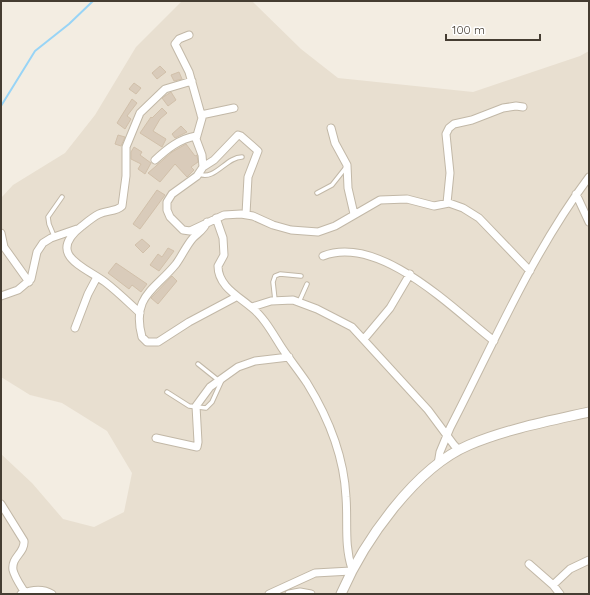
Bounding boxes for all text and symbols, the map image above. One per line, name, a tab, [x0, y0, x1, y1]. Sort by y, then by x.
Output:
scale bar	[446, 16, 540, 42]
text: 100 m	[452, 22, 485, 37]

